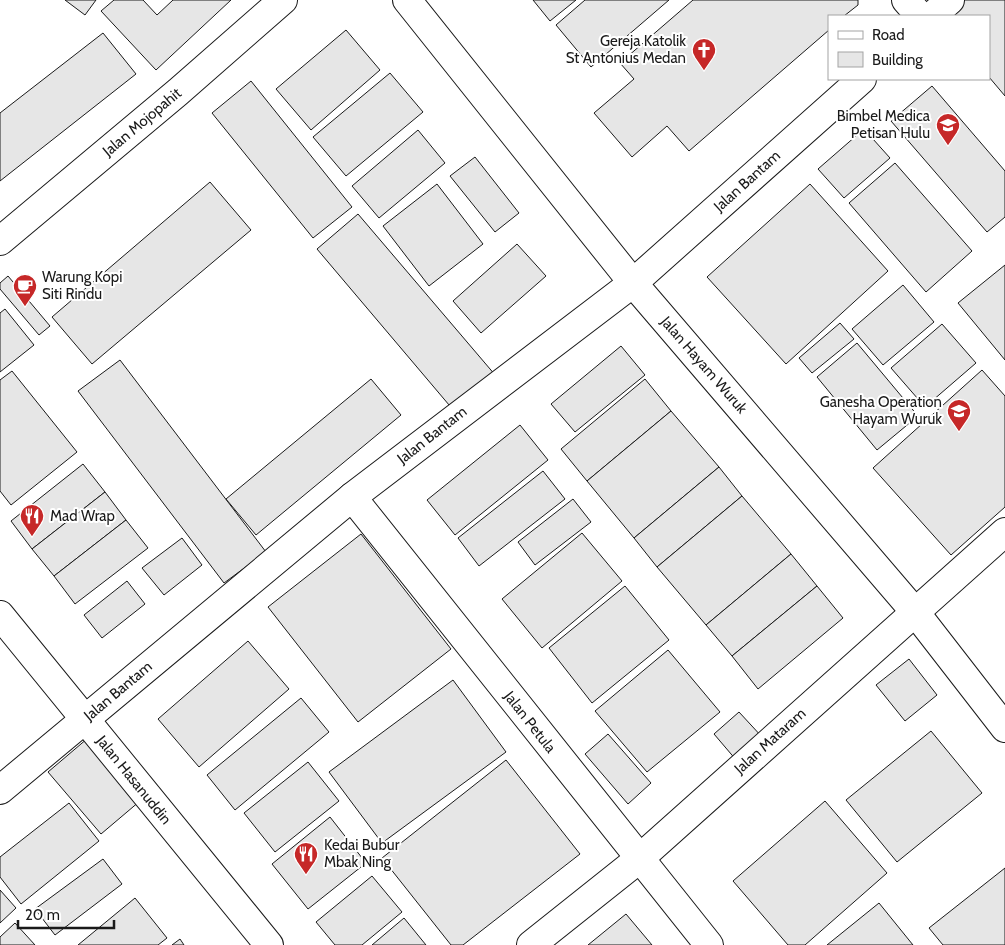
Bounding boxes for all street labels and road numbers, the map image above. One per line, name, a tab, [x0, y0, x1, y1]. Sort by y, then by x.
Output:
street label: Jalan Mojopahit	[98, 84, 185, 161]
street label: Jalan Bantam	[709, 146, 784, 216]
street label: Jalan Hayam Wuruk	[656, 312, 751, 417]
street label: Jalan Bantam	[393, 402, 470, 468]
street label: Jalan Bantam	[80, 657, 156, 725]
street label: Jalan Petula	[500, 687, 560, 757]
street label: Jalan Mataram	[730, 704, 809, 778]
street label: Jalan Hasanuddin	[92, 731, 175, 828]

